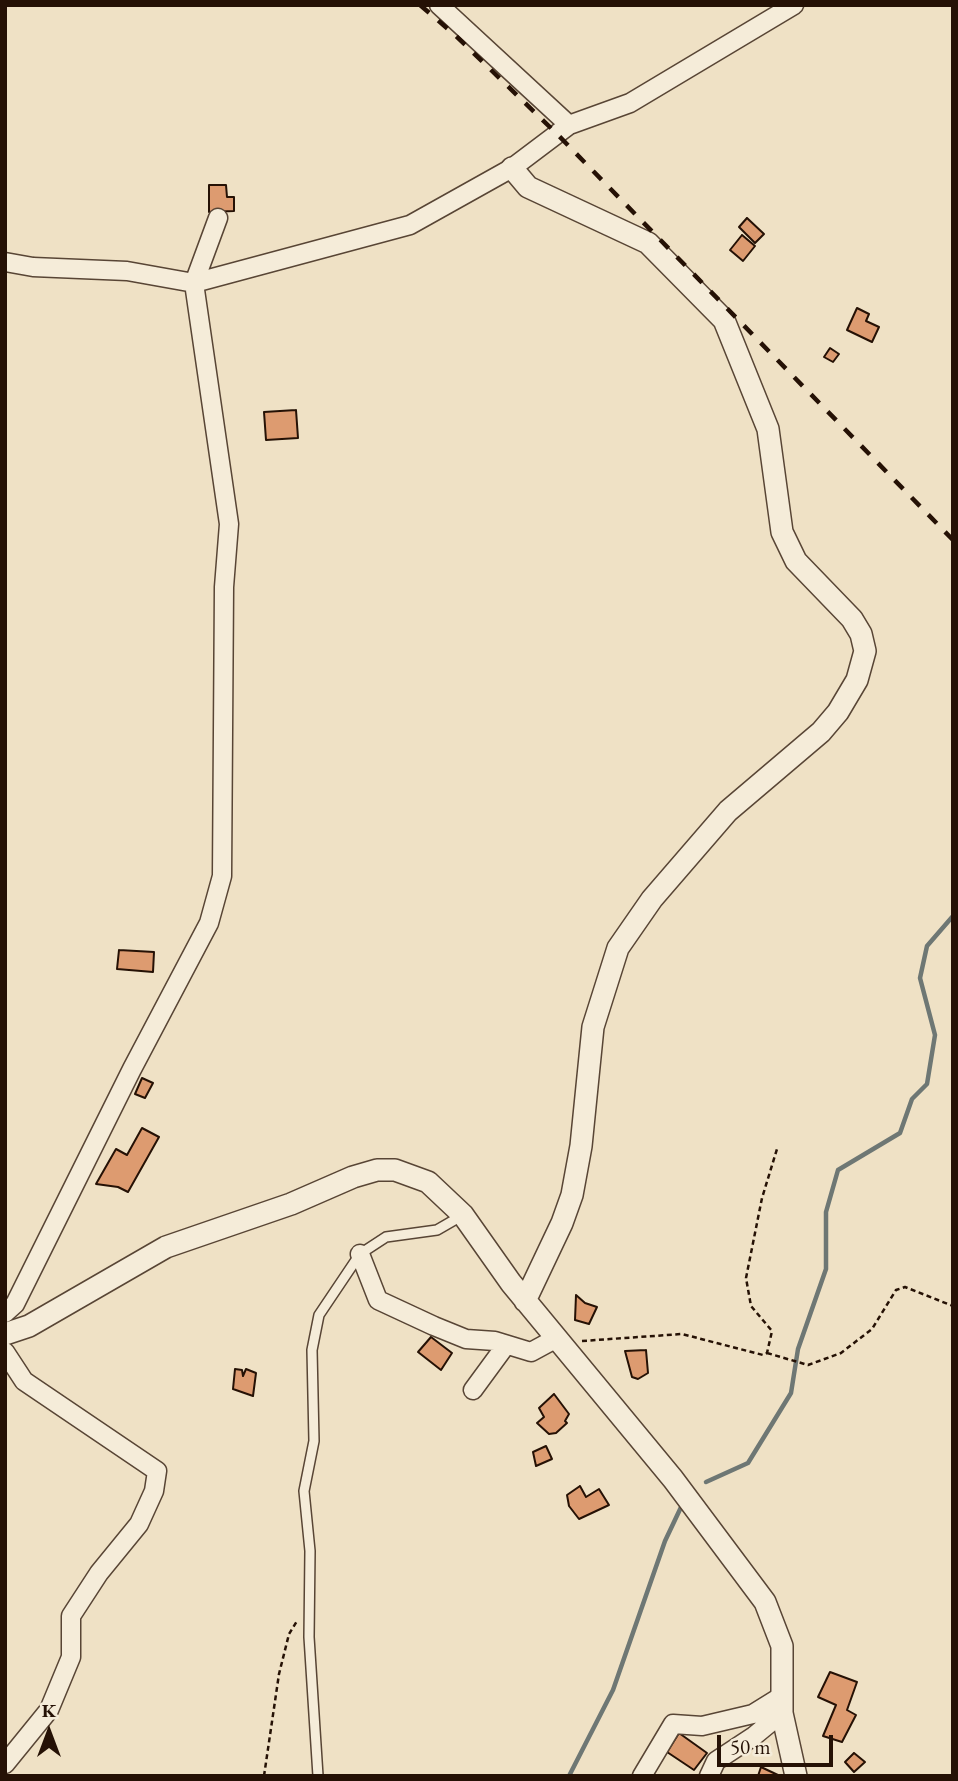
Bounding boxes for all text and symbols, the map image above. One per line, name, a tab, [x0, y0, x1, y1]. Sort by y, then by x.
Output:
north arrow	[14, 1697, 84, 1767]
text: K	[42, 1698, 56, 1723]
scale bar	[720, 1722, 836, 1766]
text: 50 m	[730, 1733, 771, 1760]

